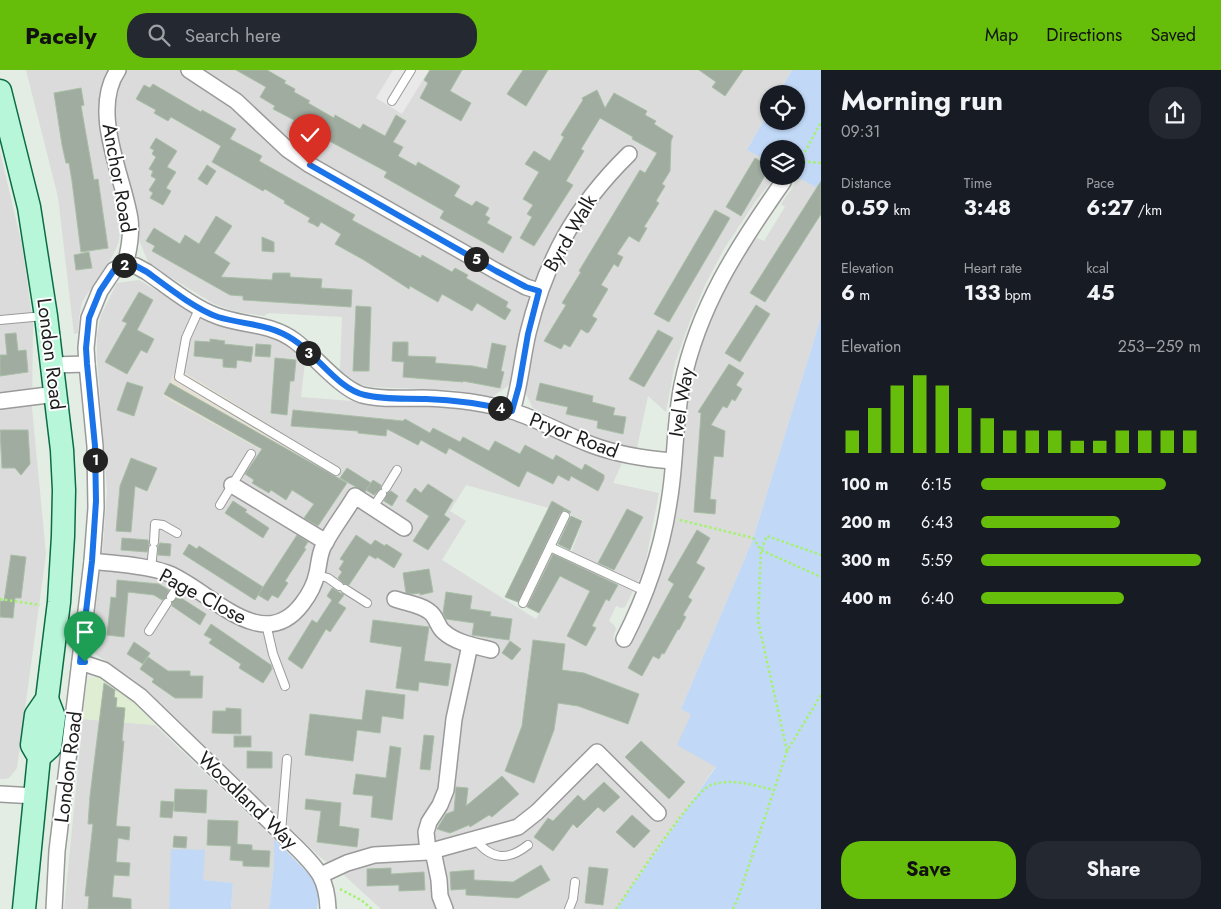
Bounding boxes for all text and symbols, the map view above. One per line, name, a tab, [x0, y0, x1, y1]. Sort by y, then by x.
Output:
search box	[127, 13, 477, 58]
text: Pacely	[25, 18, 97, 53]
icon: search	[145, 21, 173, 49]
text: Search here	[185, 22, 281, 49]
text: Map	[985, 22, 1018, 48]
text: Directions	[1046, 22, 1122, 48]
text: Saved	[1150, 22, 1196, 48]
text: Morning run	[841, 80, 1003, 121]
map controls	[760, 85, 805, 185]
button: locate	[760, 85, 805, 130]
button: share	[1149, 87, 1201, 139]
pin	[289, 114, 331, 165]
text: 09:31	[841, 120, 881, 143]
street label: Anchor Road	[95, 121, 142, 235]
icon: check	[296, 121, 324, 149]
button: layers	[760, 140, 805, 185]
text: Distance	[841, 173, 891, 193]
text: Time	[964, 173, 992, 193]
text: Pace	[1086, 173, 1114, 193]
street label: Byrd Walk	[537, 189, 604, 277]
text: 0.59	[841, 193, 889, 223]
text: 3:48	[964, 193, 1011, 223]
text: 6:27	[1086, 193, 1134, 223]
text: km	[889, 200, 911, 220]
text: /km	[1134, 200, 1162, 220]
pin: 5	[464, 246, 488, 272]
text: 5	[472, 249, 481, 269]
pin: 2	[112, 252, 136, 278]
text: 2	[120, 255, 129, 275]
text: Elevation	[841, 258, 894, 278]
text: Heart rate	[964, 258, 1022, 278]
text: kcal	[1086, 258, 1109, 278]
text: 6	[841, 278, 855, 308]
text: 133	[964, 278, 1000, 308]
text: 45	[1086, 278, 1115, 308]
text: m	[855, 285, 870, 305]
text: bpm	[1000, 285, 1032, 305]
street label: London Road	[29, 297, 72, 412]
text: Elevation	[841, 335, 901, 358]
text: 253–259 m	[1118, 335, 1201, 358]
pin: 3	[296, 340, 320, 366]
text: 3	[304, 343, 313, 363]
street label: Ivel Way	[662, 365, 701, 439]
pin: 4	[488, 396, 512, 420]
text: 4	[496, 398, 505, 418]
street label: Pryor Road	[525, 405, 623, 466]
pin: 1	[82, 448, 108, 472]
text: 1	[92, 450, 99, 470]
text: 100 m	[841, 473, 888, 496]
text: 6:15	[921, 473, 951, 496]
text: 200 m	[841, 511, 891, 534]
text: 6:43	[921, 511, 953, 534]
text: 300 m	[841, 549, 890, 572]
text: 5:59	[921, 549, 953, 572]
street label: Page Close	[154, 561, 252, 632]
text: 400 m	[841, 587, 891, 610]
text: 6:40	[921, 587, 954, 610]
pin	[64, 611, 106, 662]
icon: arrive	[71, 618, 99, 646]
street label: London Road	[47, 710, 90, 825]
street label: Woodland Way	[191, 745, 305, 856]
button: Save	[841, 841, 1016, 899]
button: Share	[1026, 841, 1201, 899]

